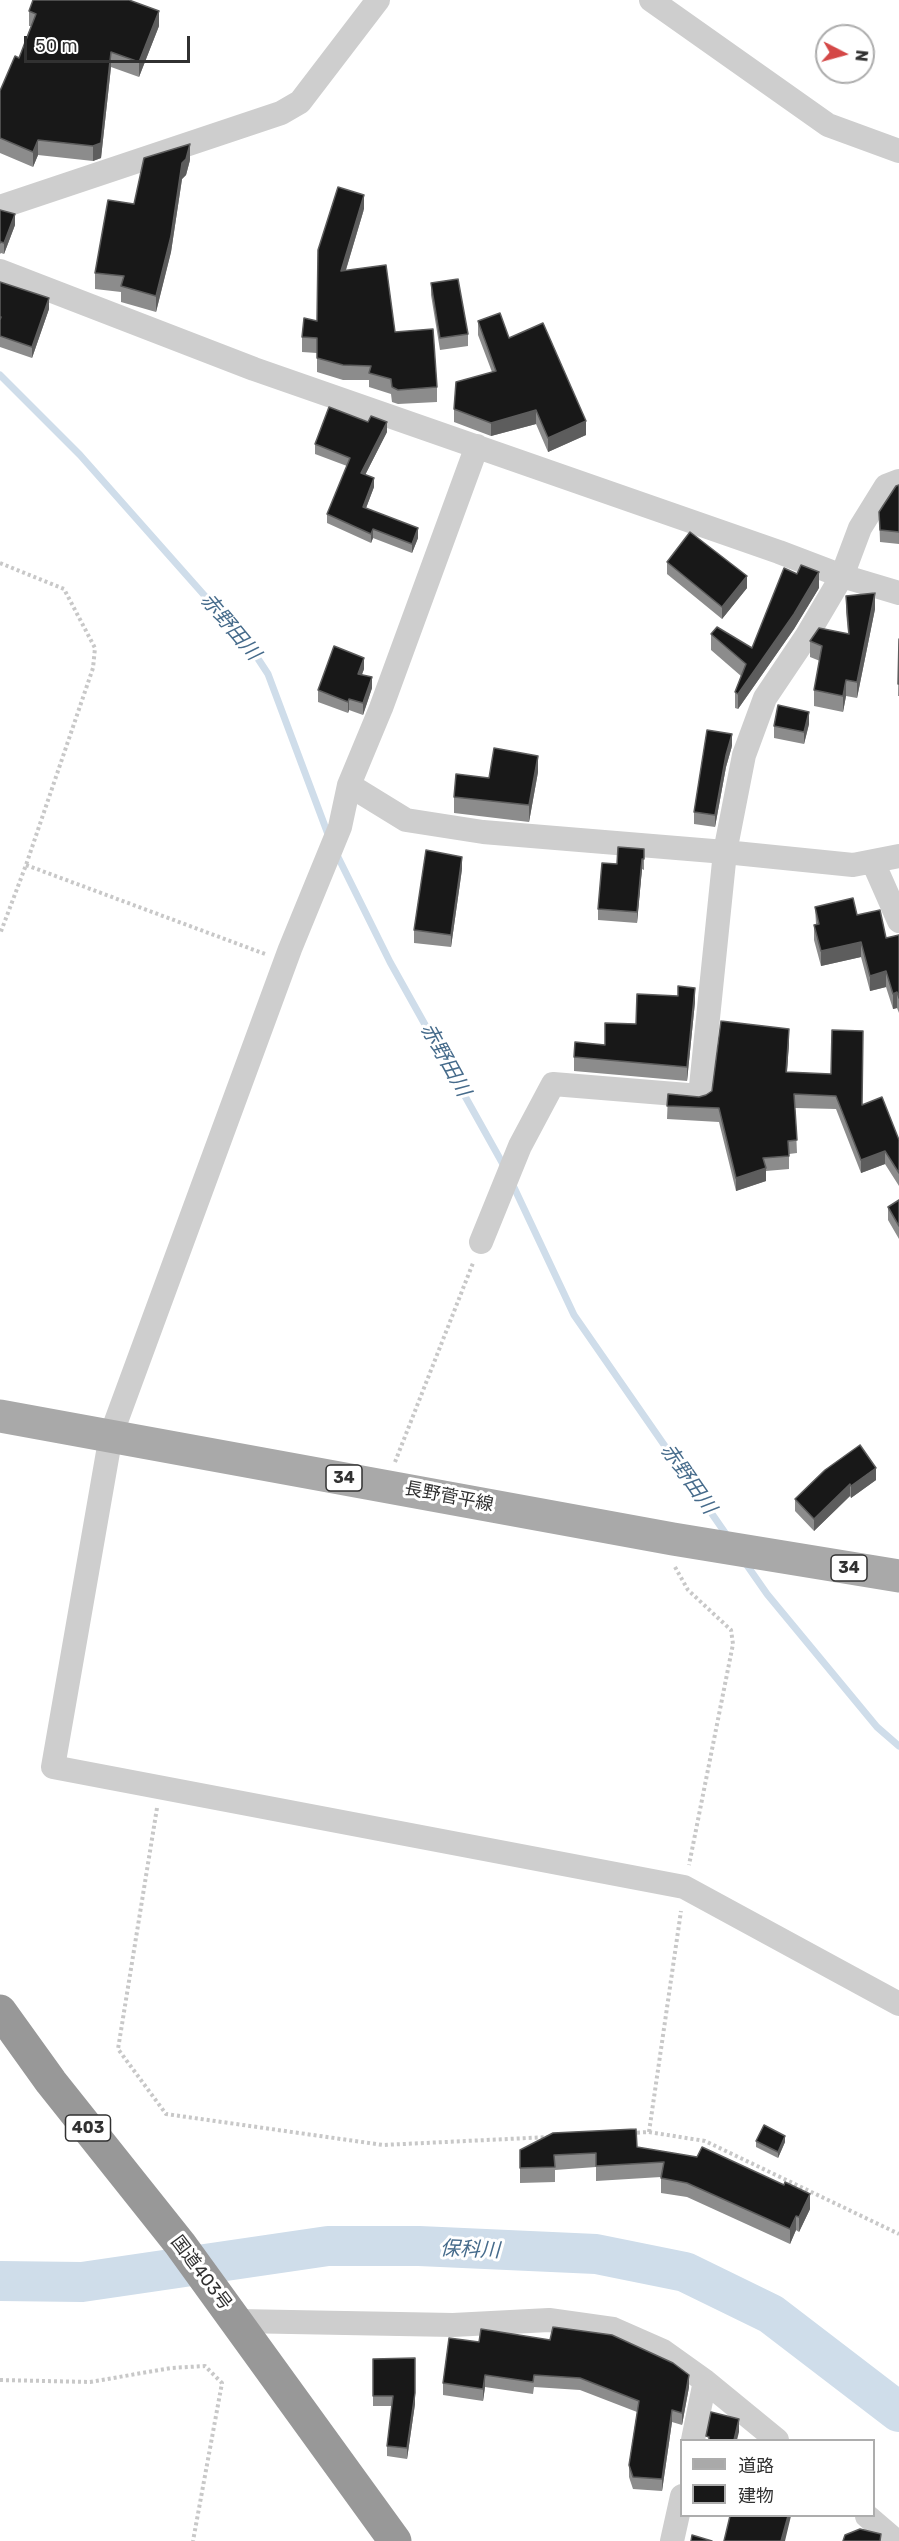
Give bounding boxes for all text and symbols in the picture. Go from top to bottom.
scale bar [27,24,194,62]
north arrow [815,24,875,84]
text: 50 m [35,35,78,57]
text: N [851,49,871,62]
water label: 赤野田川 [195,589,265,665]
water label: 赤野田川 [415,1019,475,1101]
water label: 赤野田川 [655,1439,721,1519]
road number: 34 [326,1465,362,1491]
street label: 長野菅平線 [403,1478,495,1516]
road number: 34 [831,1555,867,1581]
road number: 403 [66,2115,110,2141]
street label: 国道403号 [166,2232,236,2314]
water label: 保科川 [440,2237,500,2263]
legend [680,2439,875,2517]
text: 道路 [738,2455,774,2477]
text: 建物 [738,2485,774,2507]

